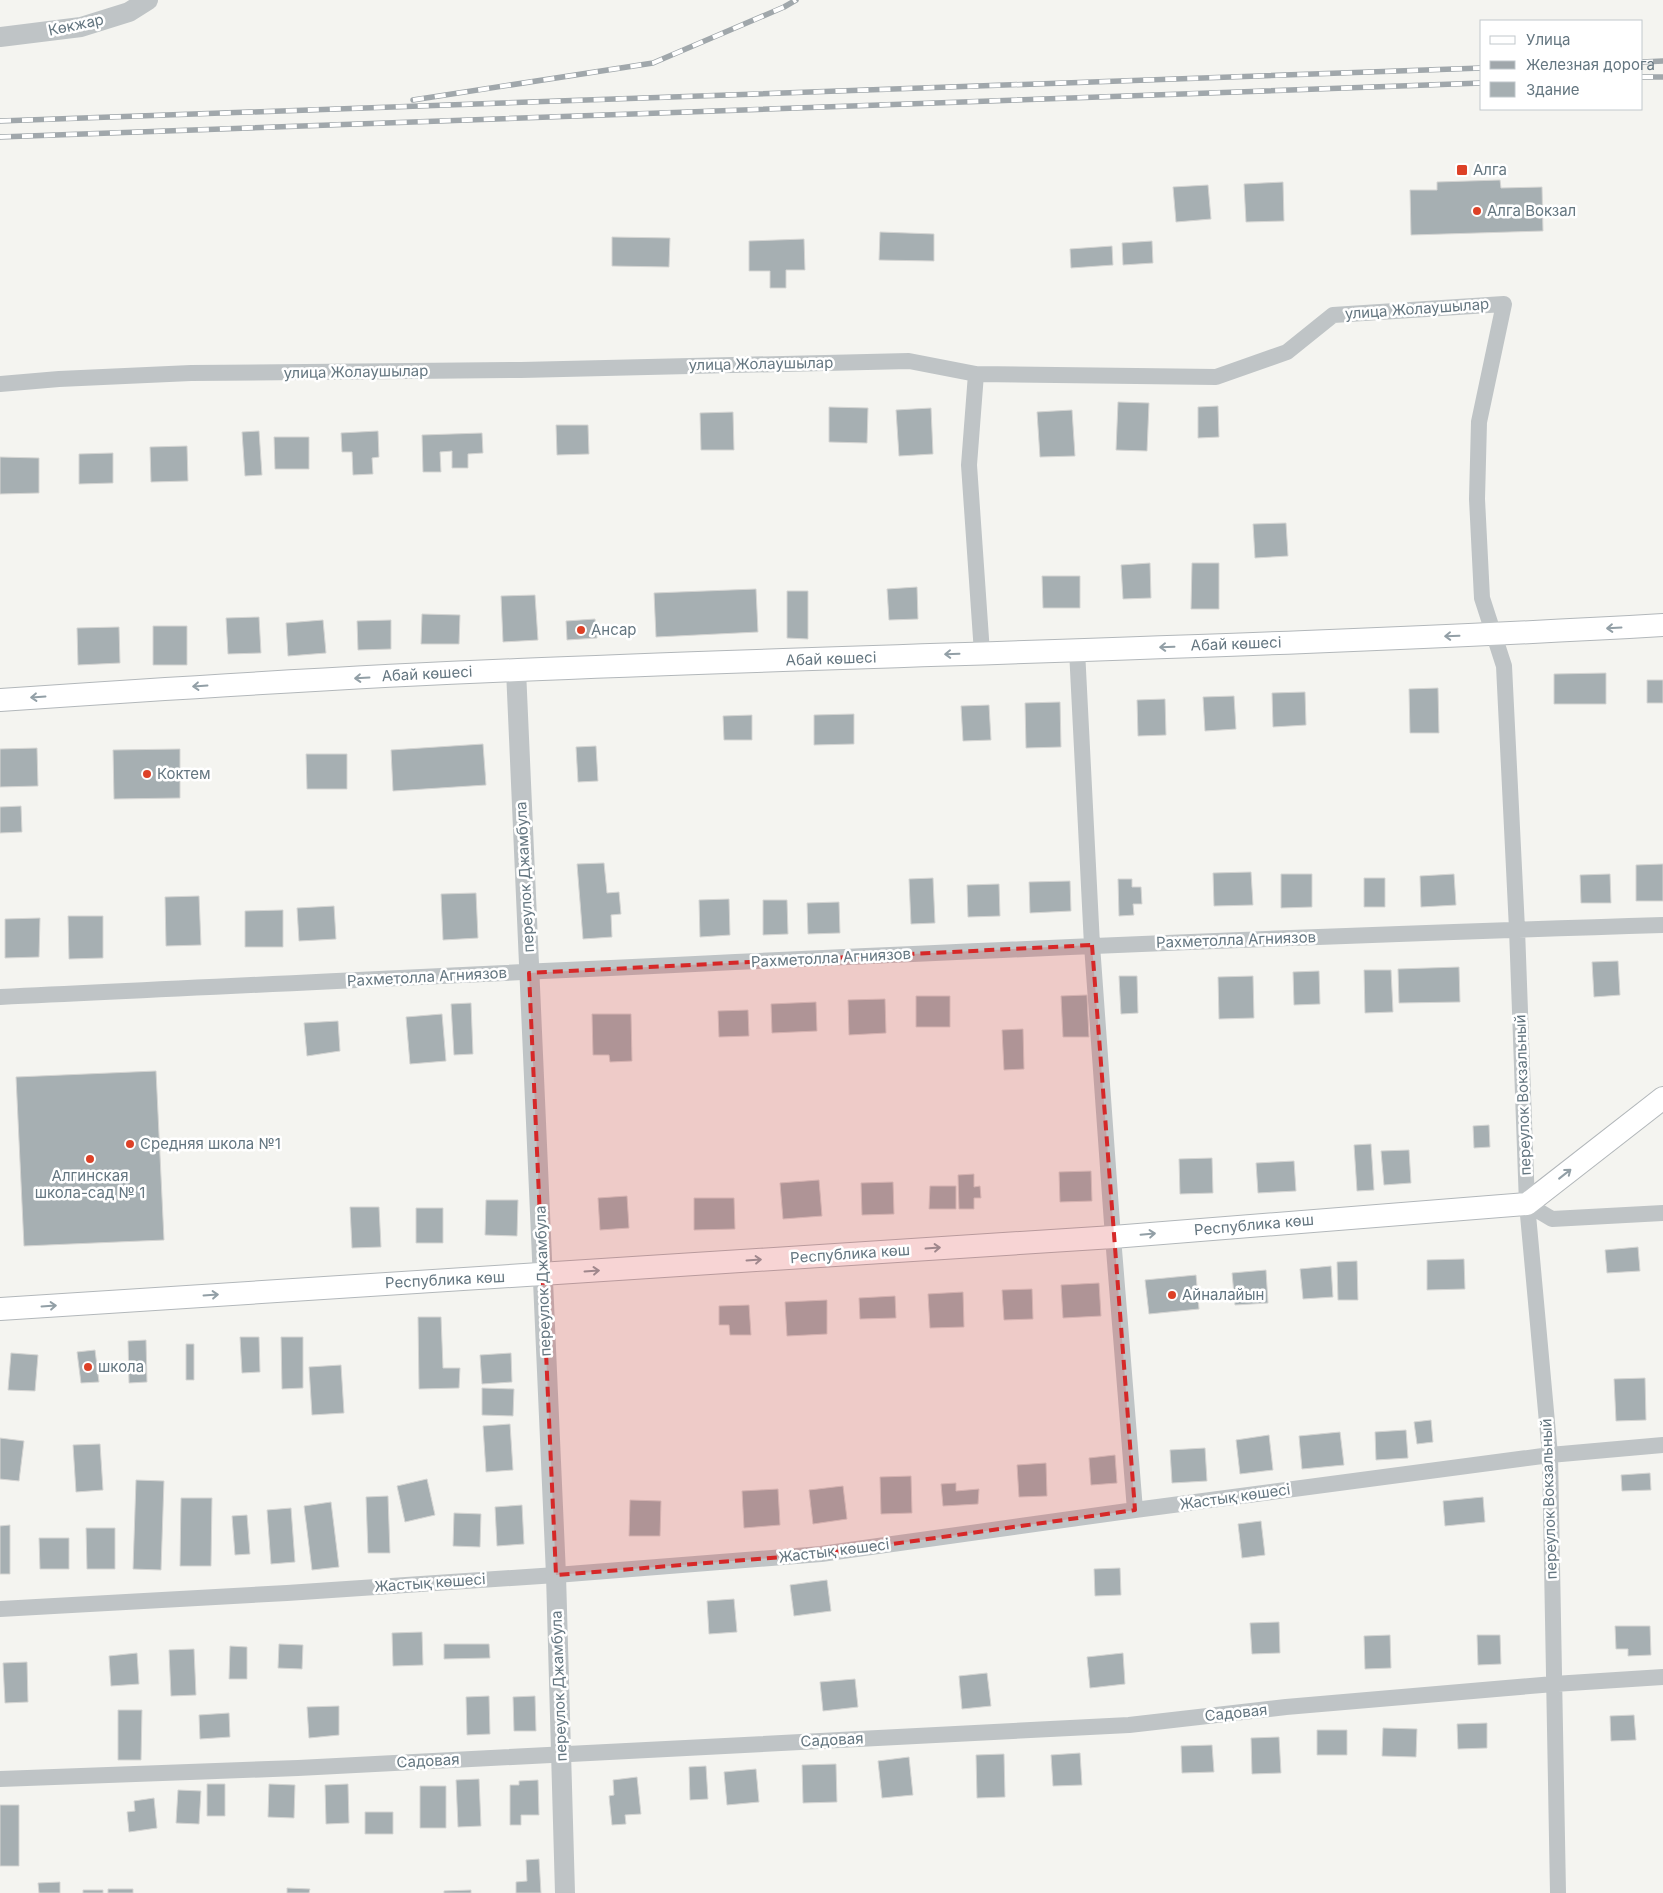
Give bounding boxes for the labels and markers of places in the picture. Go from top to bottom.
place label: Алга [1473,160,1507,179]
marker: Алга [1455,163,1469,177]
place label: Алга Вокзал [1487,201,1576,220]
marker: Алга Вокзал [1471,205,1483,217]
place label: Ансар [591,620,637,639]
marker: Ансар [575,624,587,636]
place label: Коктем [157,764,211,783]
marker: Коктем [141,768,153,780]
place label: Средняя школа №1 [140,1134,281,1153]
marker: Средняя школа №1 [124,1138,136,1150]
marker: Алгинская школа-сад № 1 [84,1153,96,1165]
place label: Алгинская школа-сад № 1 [35,1166,145,1202]
place label: Айналайын [1182,1285,1264,1304]
marker: Айналайын [1166,1289,1178,1301]
place label: школа [98,1357,144,1376]
marker: школа [82,1361,94,1373]

